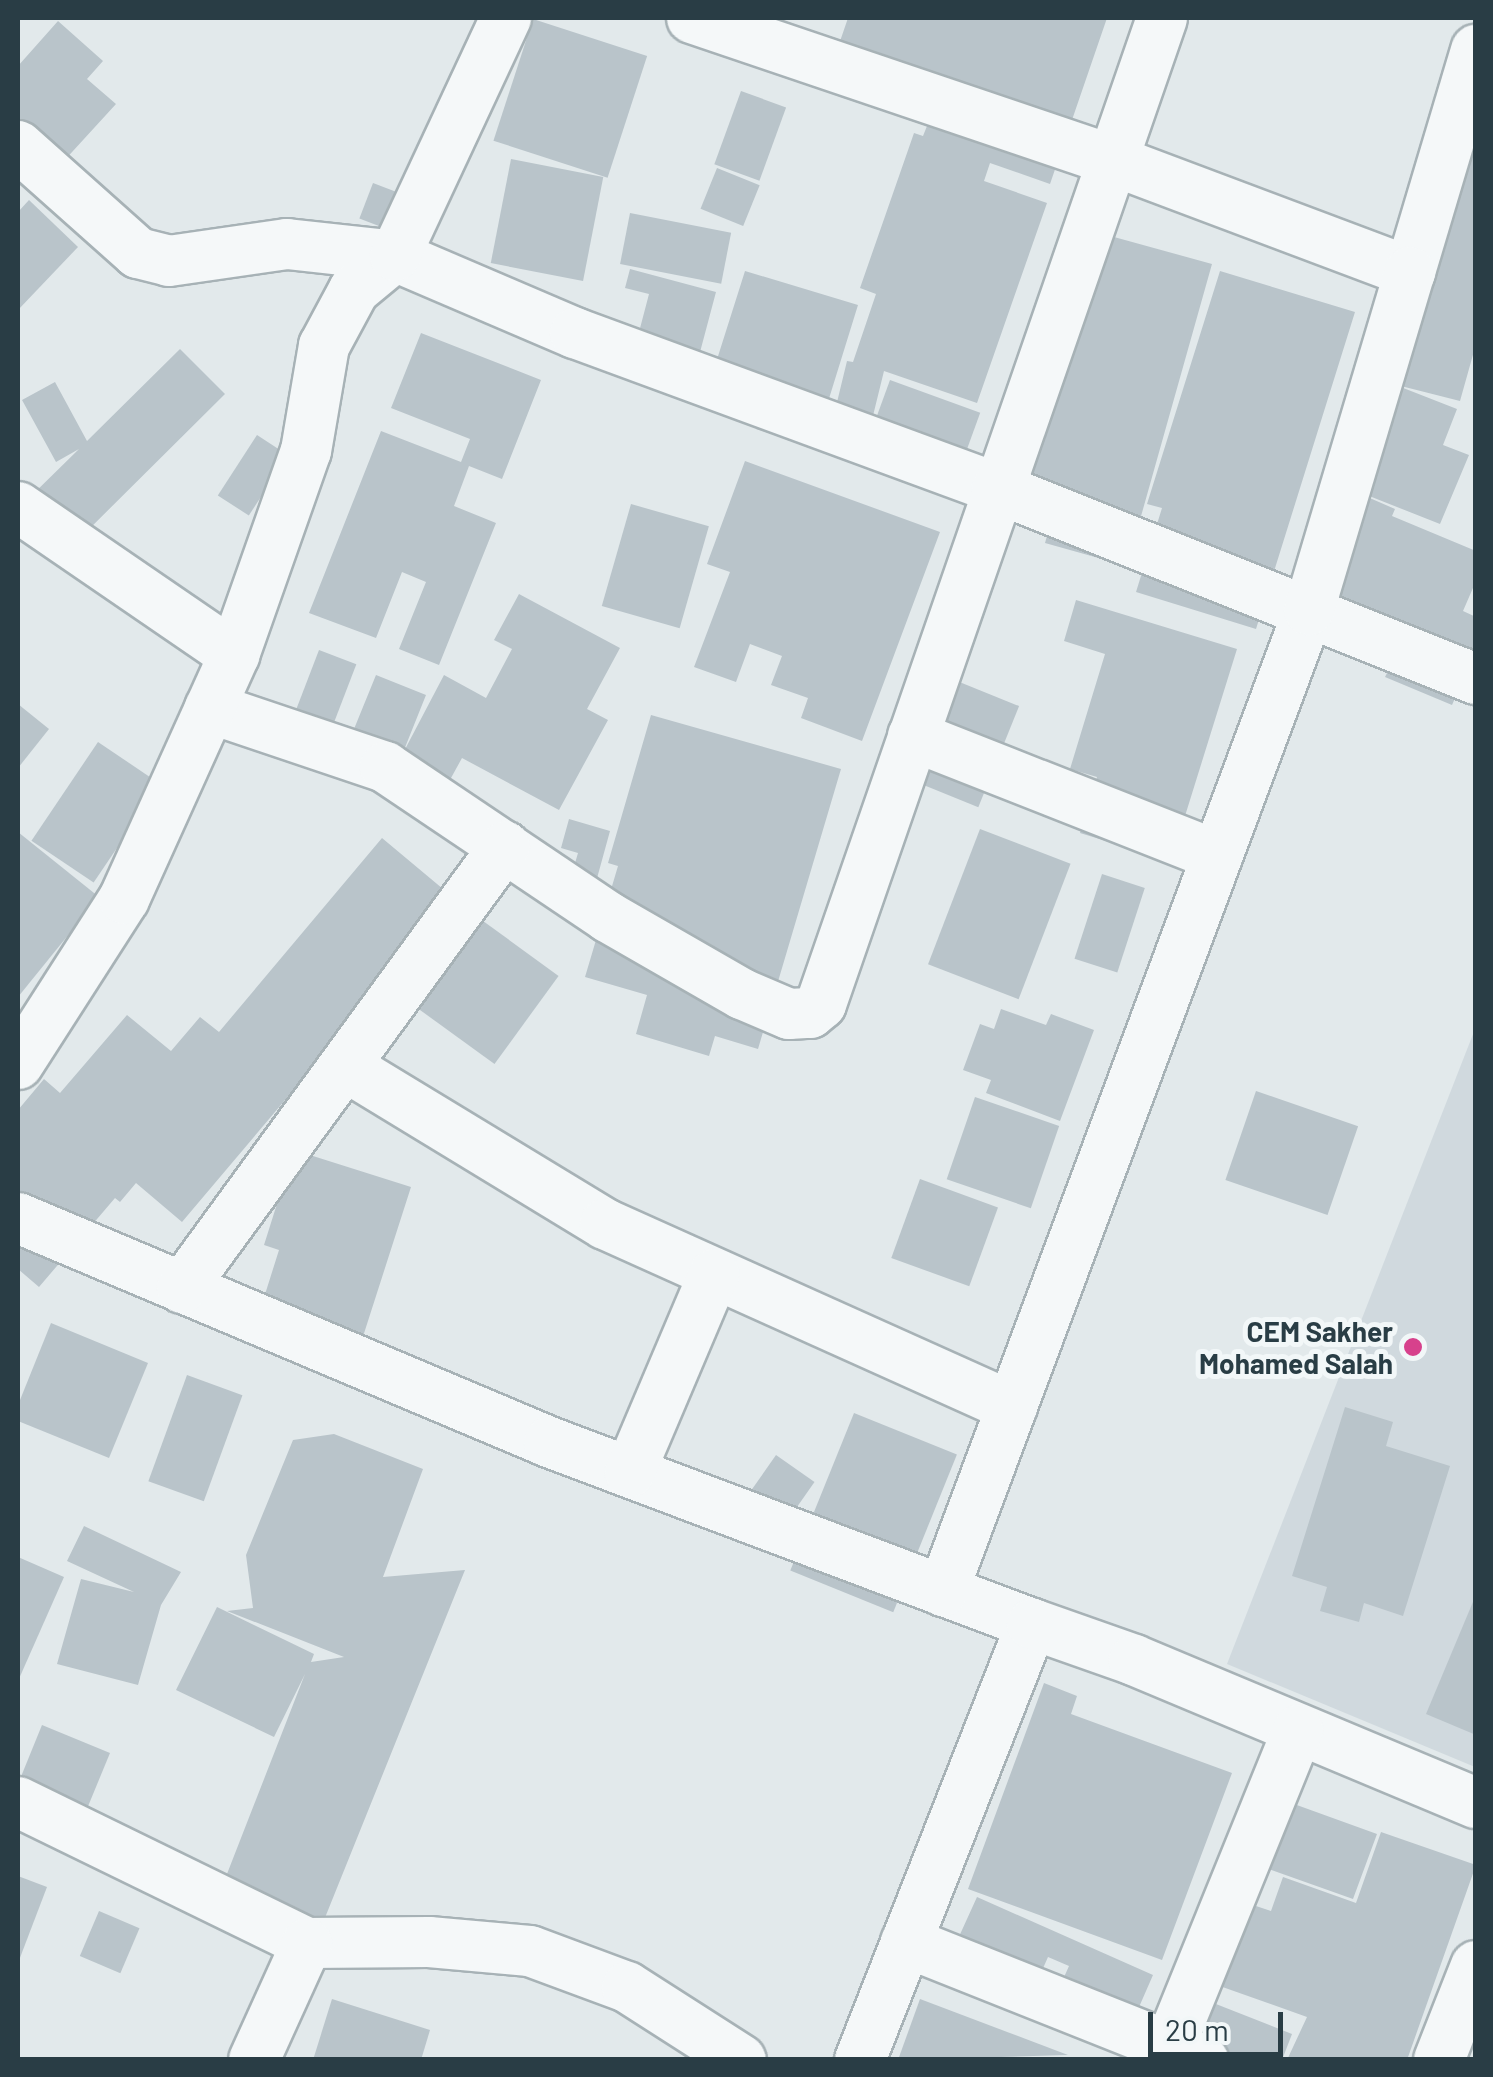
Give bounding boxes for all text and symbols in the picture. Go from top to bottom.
place label: CEM Sakher Mohamed Salah [1199,1314,1393,1380]
marker: CEM Sakher Mohamed Salah [1402,1336,1424,1358]
scale bar [1153,1992,1288,2054]
text: 20 m [1165,2011,1229,2047]

